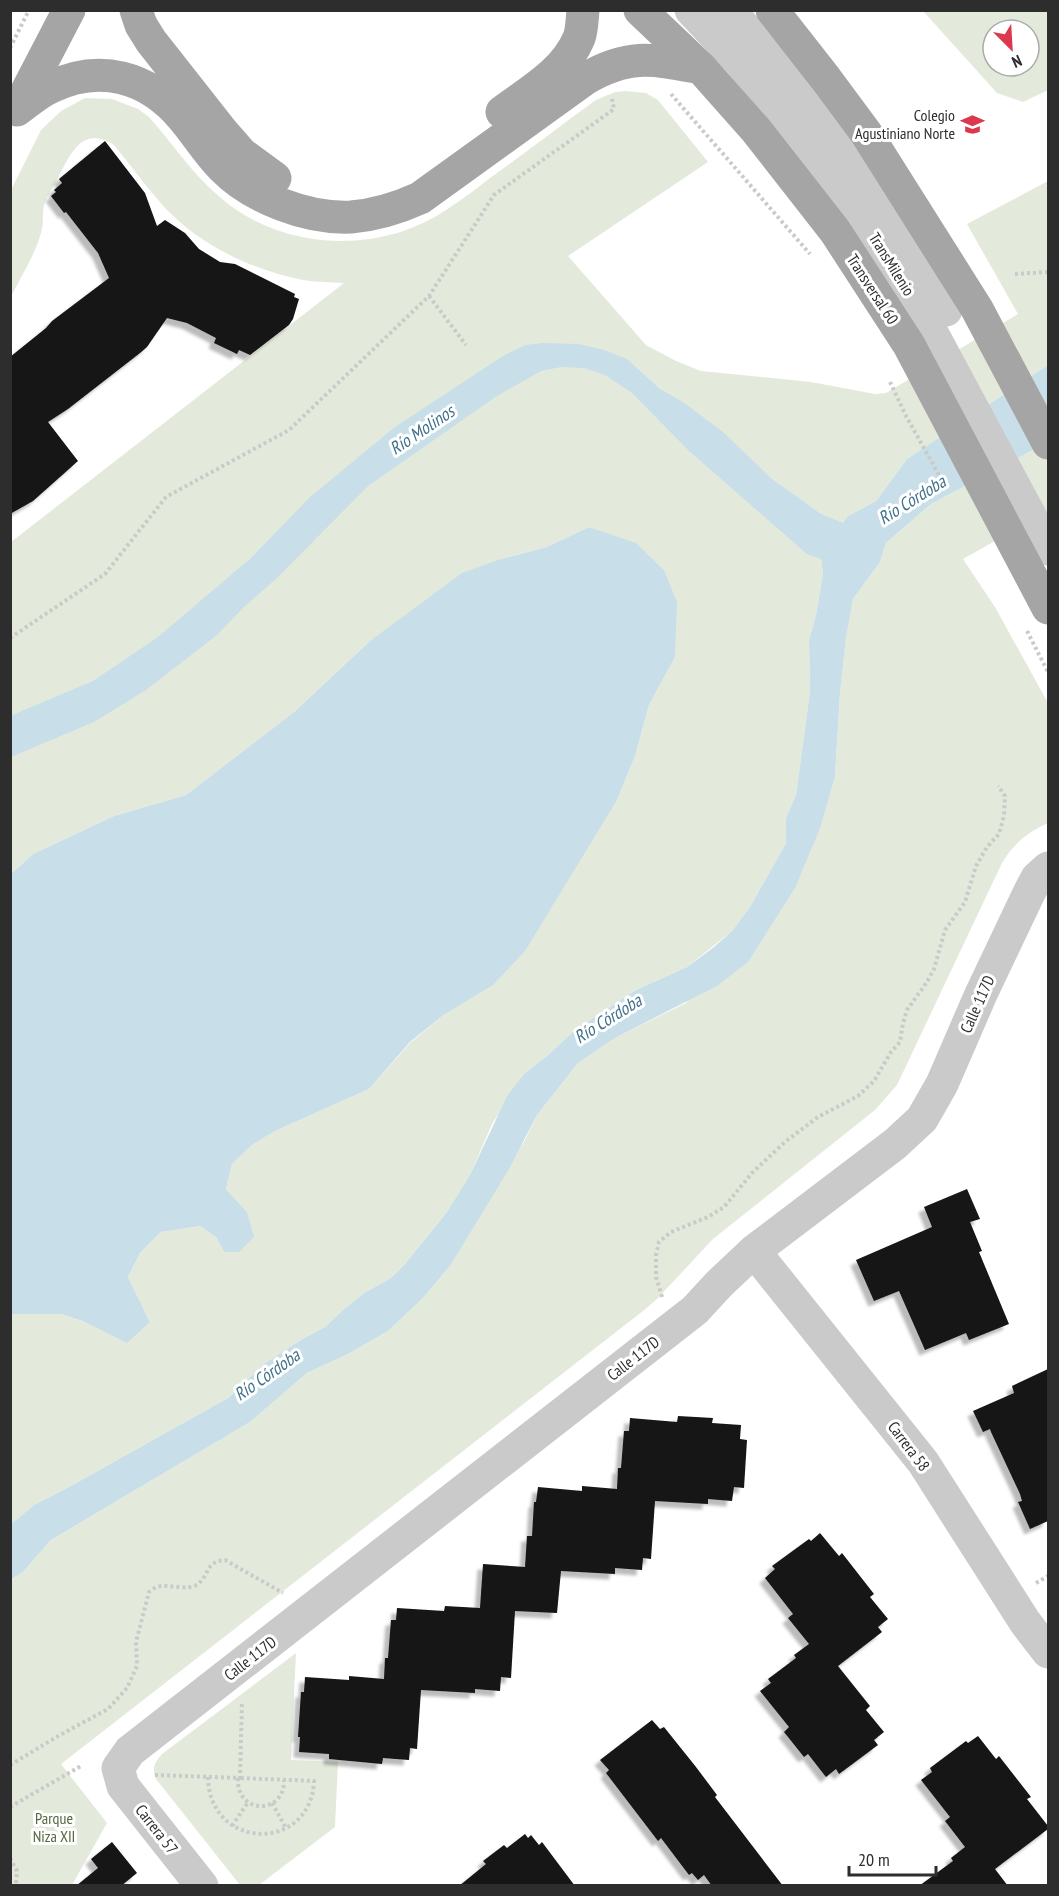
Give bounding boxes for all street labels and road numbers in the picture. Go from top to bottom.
street label: TransMilenio [865,229,919,299]
street label: Transversal 60 [843,250,903,328]
street label: Calle 117D [955,972,999,1036]
street label: Calle 117D [603,1331,663,1385]
street label: Carrera 58 [884,1417,934,1475]
street label: Calle 117D [220,1631,280,1685]
street label: Carrera 57 [131,1800,183,1858]

